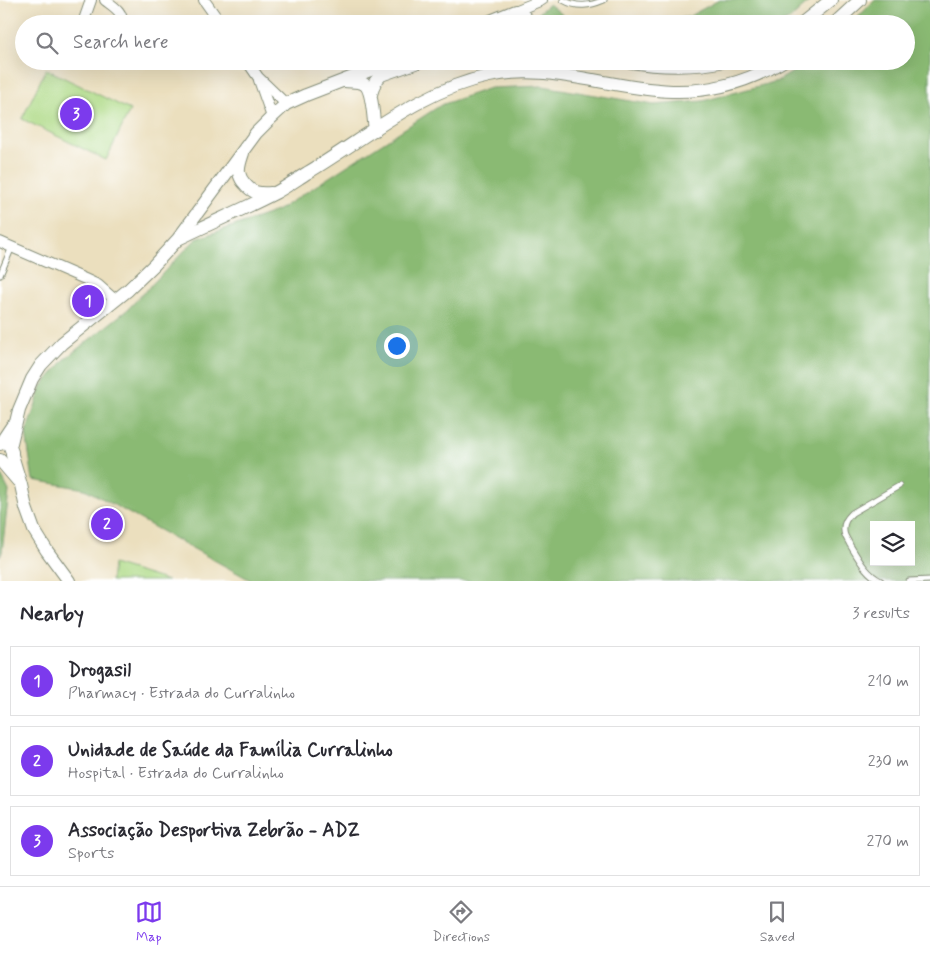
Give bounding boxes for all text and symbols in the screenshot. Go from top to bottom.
search box [15,15,915,70]
icon: search [33,29,61,57]
text: Search here [73,30,169,55]
pin: 3 [60,95,92,133]
pin: 1 [72,282,104,320]
your location [384,333,410,359]
pin: 2 [91,505,123,543]
map controls [870,521,915,566]
button: layers [870,521,915,566]
text: Nearby [20,600,84,628]
text: 3 results [852,603,910,624]
text: Drogasil [68,658,131,683]
text: 1 [33,671,41,692]
text: 210 m [868,671,909,692]
text: Pharmacy · Estrada do Curralinho [68,683,295,704]
text: Unidade de Saúde da Família Curralinho [68,738,393,763]
text: 2 [33,751,41,772]
text: 230 m [868,751,909,772]
text: Hospital · Estrada do Curralinho [68,763,284,784]
text: Associação Desportiva Zebrão - ADZ [68,818,359,843]
text: 3 [33,831,41,852]
text: 270 m [866,831,909,852]
text: Sports [68,843,114,864]
tab: Map [135,898,163,946]
tab: Directions [433,898,490,946]
tab: Saved [760,898,795,946]

